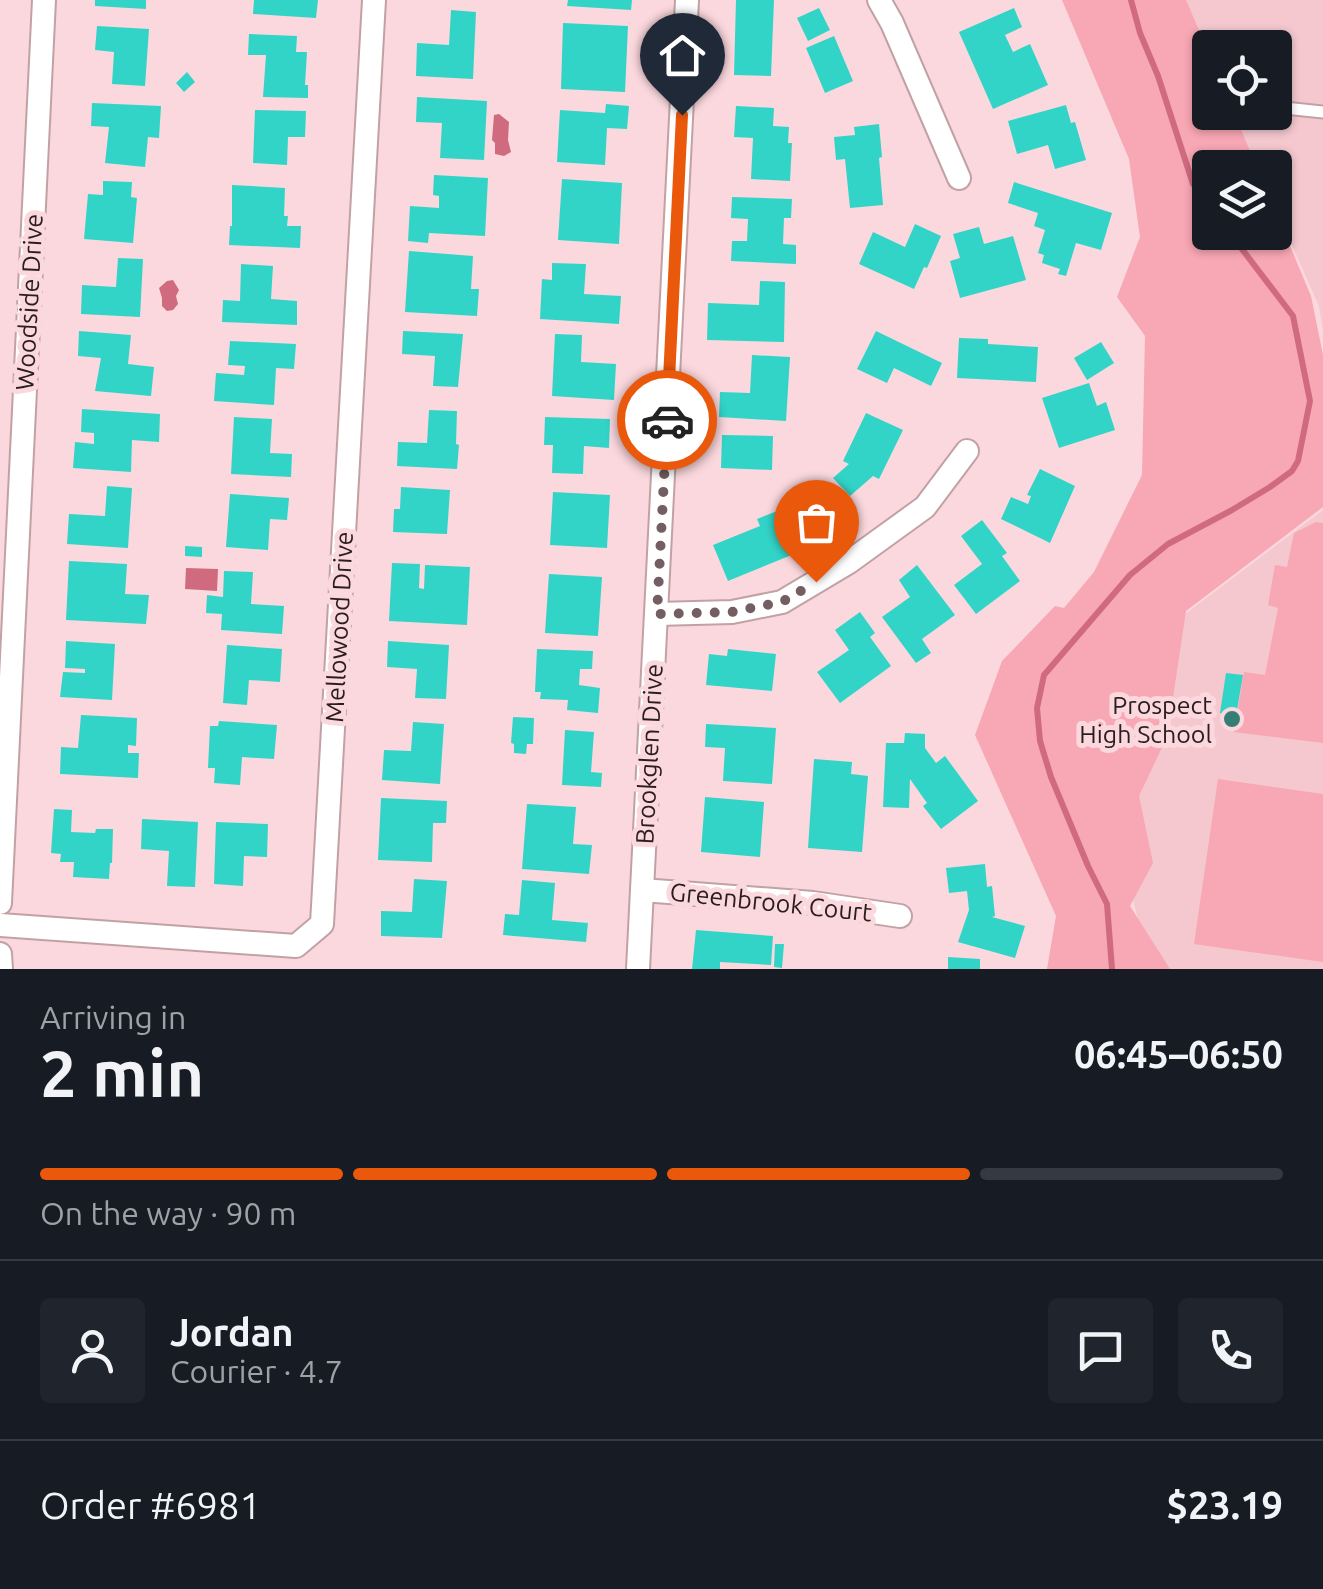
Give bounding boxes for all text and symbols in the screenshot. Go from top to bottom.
pin [640,13,725,116]
icon: home [655,28,710,83]
map controls [1192,30,1292,250]
button: locate [1192,30,1292,130]
button: layers [1192,150,1292,250]
street label: Woodside Drive [10,213,48,391]
courier [617,370,717,470]
icon: car [640,393,695,448]
pin [774,480,859,583]
icon: bag [789,495,844,550]
street label: Mellowood Drive [320,531,358,723]
street label: Brookglen Drive [630,663,668,845]
place label: Prospect High School [1079,691,1212,748]
marker: Prospect High School [1221,708,1243,730]
street label: Greenbrook Court [669,877,874,927]
text: Arriving in [40,999,186,1035]
text: 06:45–06:50 [1074,1033,1283,1075]
text: 2 min [40,1036,204,1109]
text: On the way · 90 m [40,1195,296,1231]
button: person [40,1298,145,1403]
button: chat [1048,1298,1153,1403]
button: phone [1178,1298,1283,1403]
text: Jordan [170,1311,294,1353]
text: Courier · 4.7 [170,1353,343,1389]
text: Order #6981 [40,1484,261,1526]
text: $23.19 [1166,1484,1283,1526]

